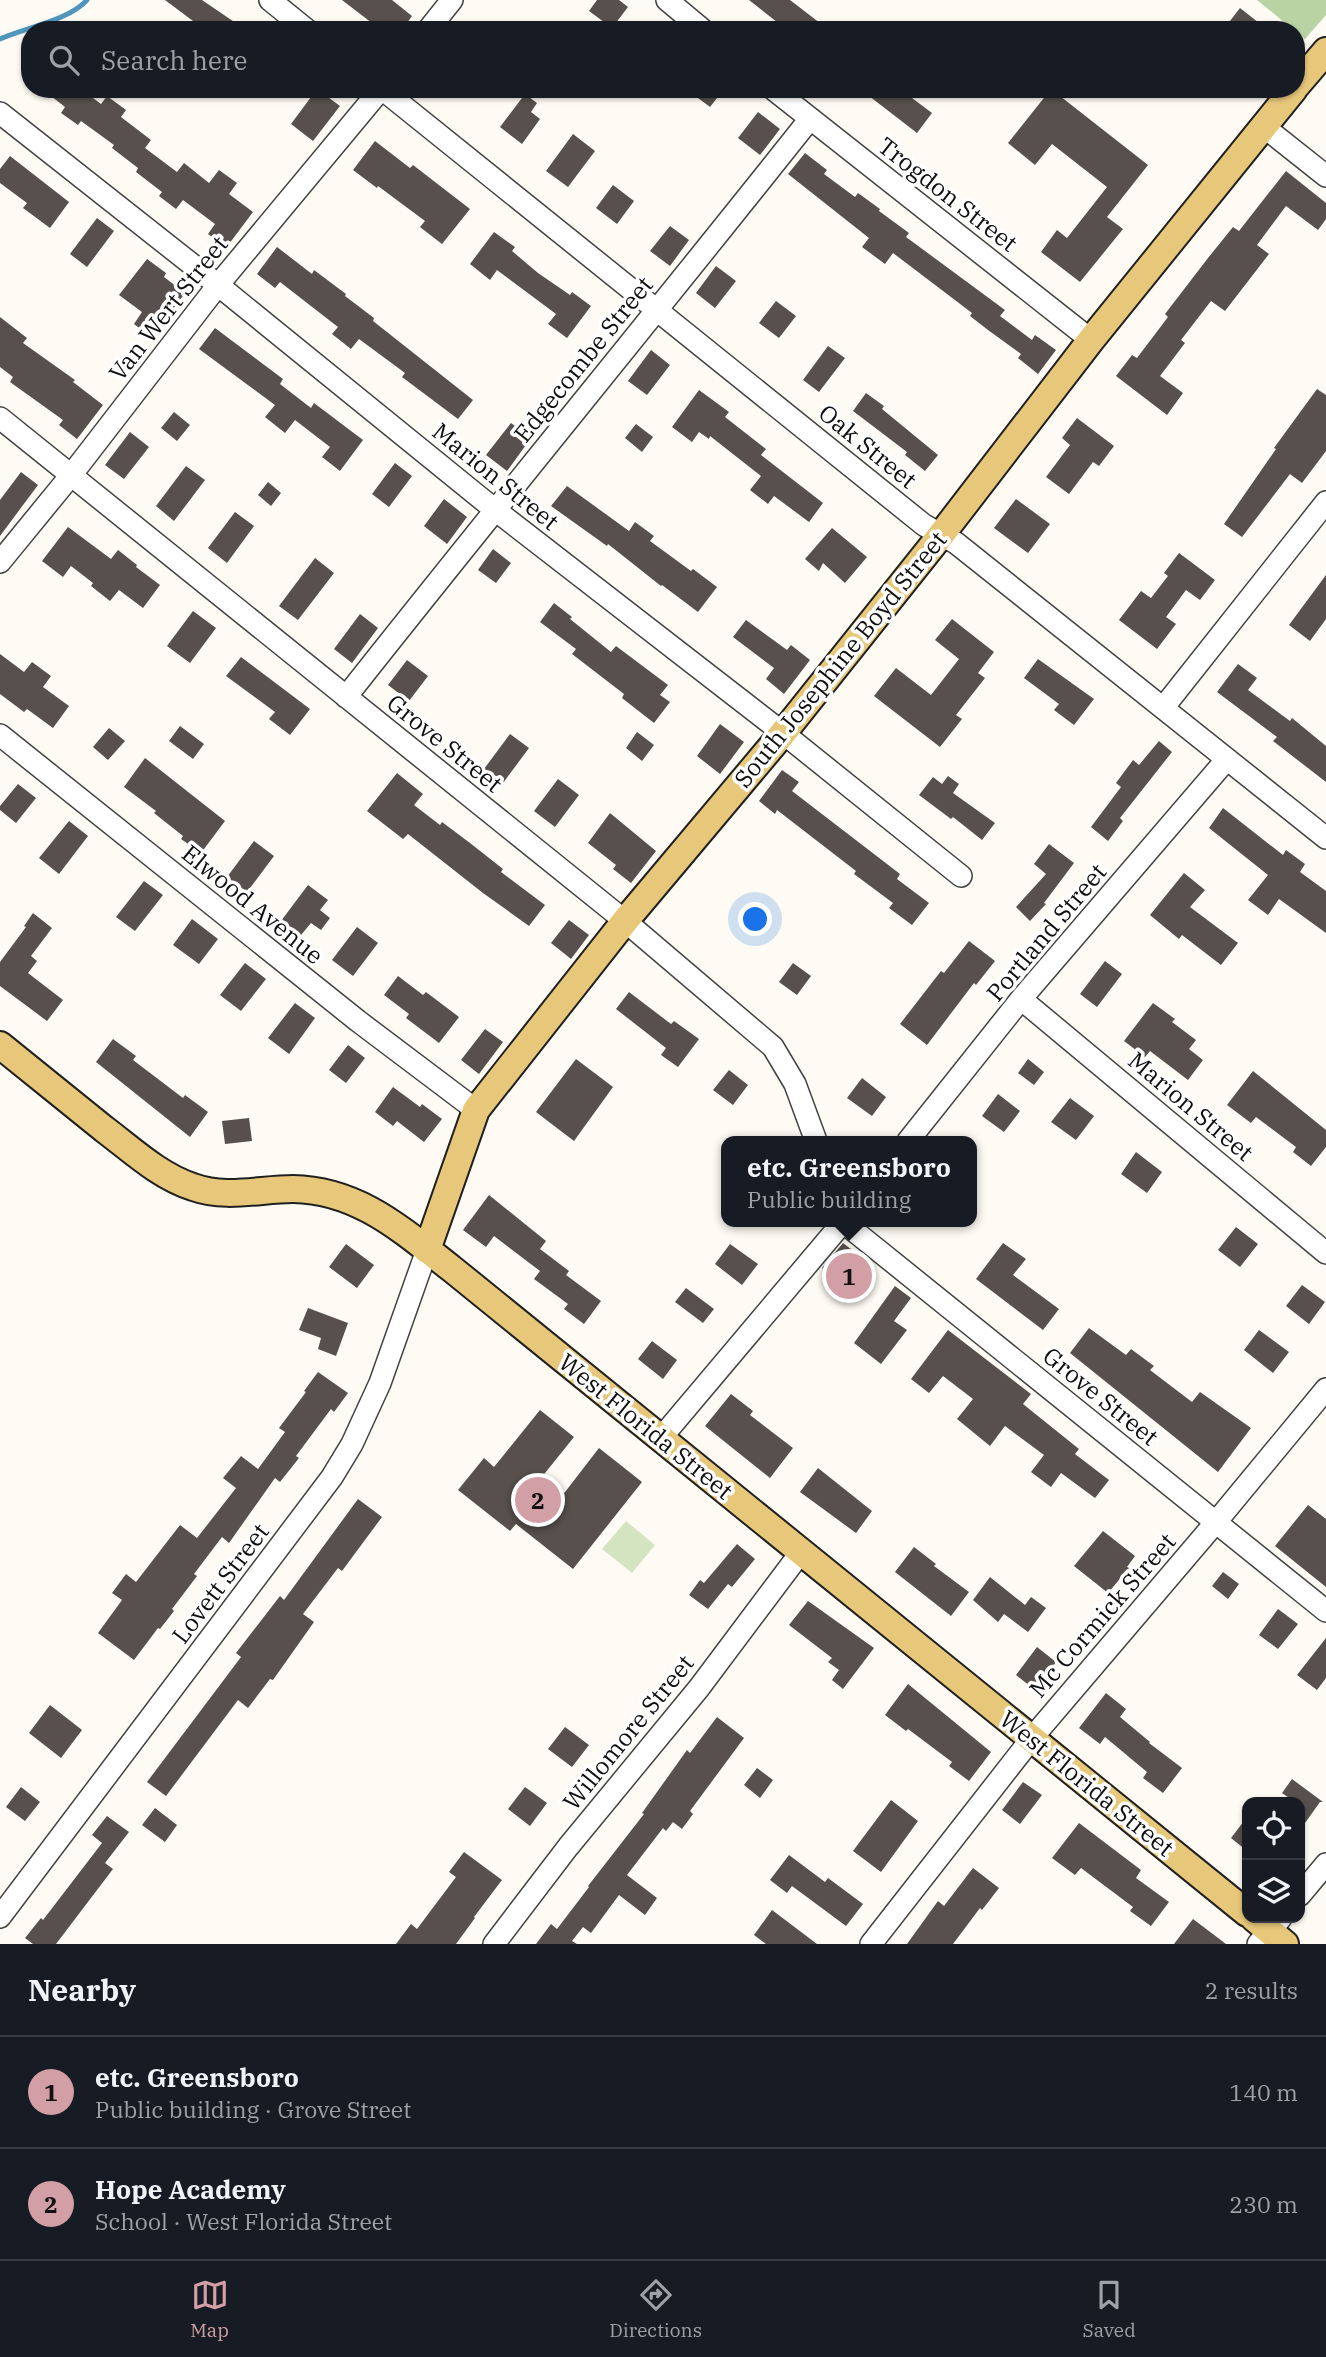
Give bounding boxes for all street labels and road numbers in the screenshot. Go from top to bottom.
street label: Trogdon Street [872,129,1024,259]
street label: Van Wert Street [101,229,235,387]
street label: Edgecombe Street [506,269,660,449]
street label: Oak Street [812,397,924,495]
street label: Marion Street [426,415,566,537]
street label: South Josephine Boyd Street [727,524,953,794]
street label: Grove Street [381,687,509,799]
street label: Elwood Avenue [176,837,330,971]
street label: Portland Street [979,856,1113,1008]
street label: Marion Street [1122,1044,1260,1168]
street label: Grove Street [1037,1340,1165,1452]
street label: West Florida Street [552,1346,740,1506]
street label: Lovett Street [164,1516,276,1650]
street label: Mc Cormick Street [1022,1526,1182,1704]
street label: Willomore Street [555,1648,701,1816]
street label: West Florida Street [993,1703,1181,1863]

